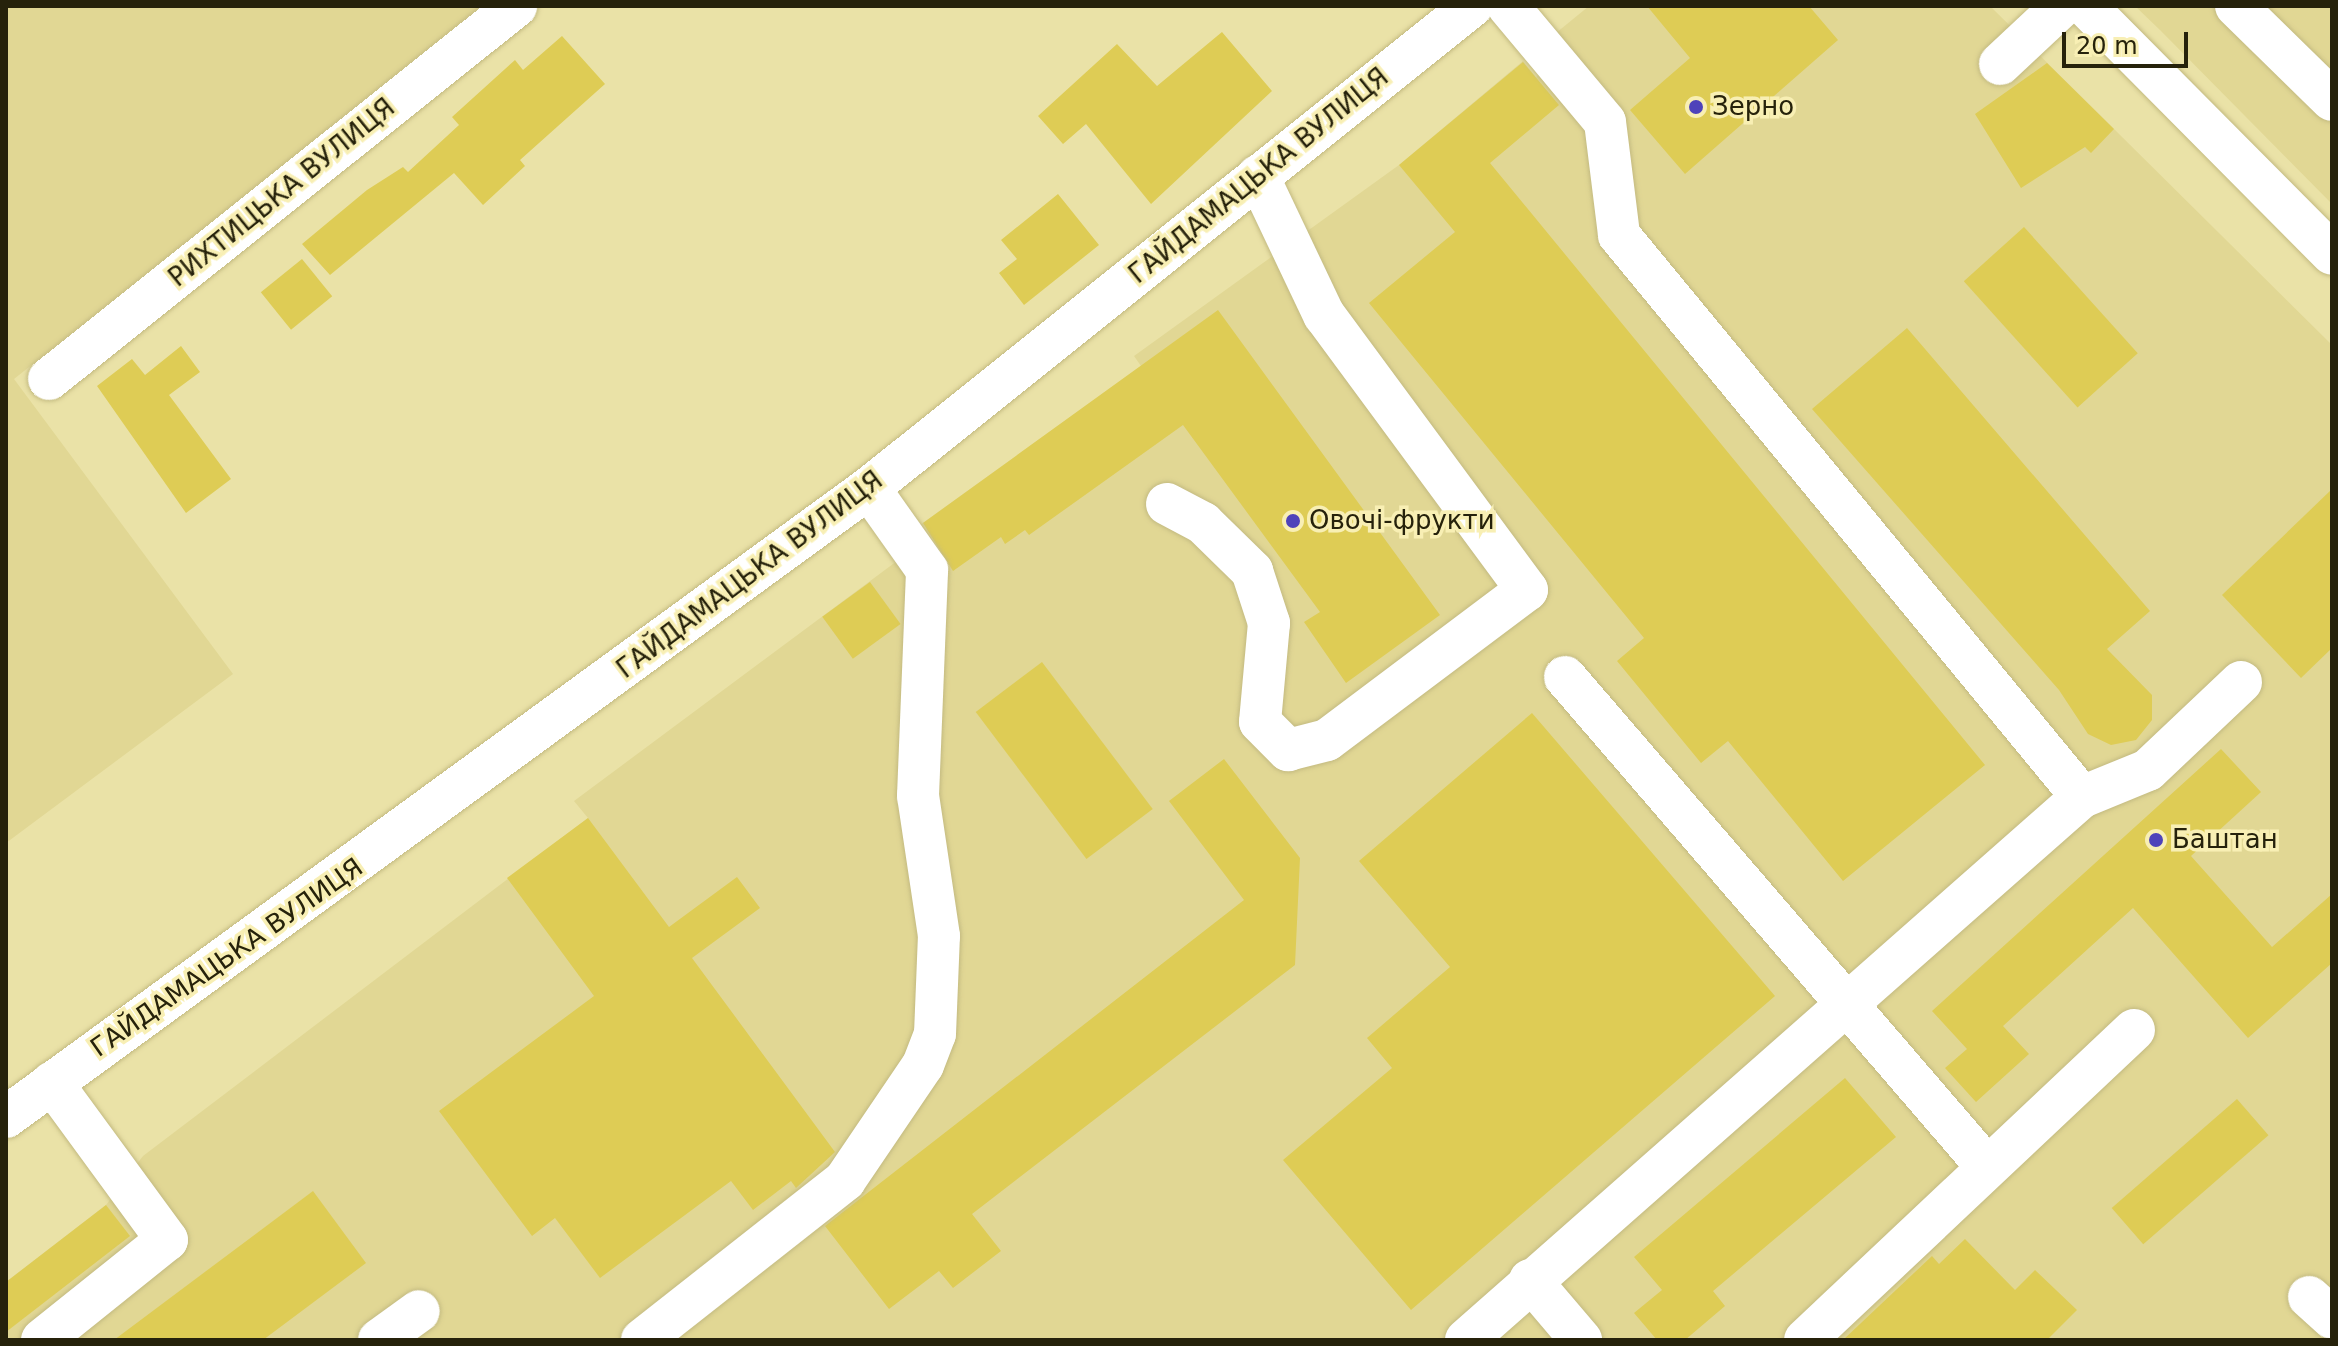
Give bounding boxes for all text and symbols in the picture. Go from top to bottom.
scale bar [2066,16,2192,66]
text: 20 m [2076,32,2138,60]
street label: ГАЙДАМАЦЬКА ВУЛИЦЯ [1123,62,1395,290]
place label: Зерно [1712,91,1794,123]
street label: РИХТИЦЬКА ВУЛИЦЯ [163,92,401,294]
marker: Зерно [1687,98,1705,116]
street label: ГАЙДАМАЦЬКА ВУЛИЦЯ [611,465,889,685]
place label: Овочі-фрукти [1309,505,1495,537]
marker: Овочі-фрукти [1284,512,1302,530]
place label: Баштан [2172,824,2278,856]
marker: Баштан [2147,831,2165,849]
street label: ГАЙДАМАЦЬКА ВУЛИЦЯ [85,852,369,1064]

